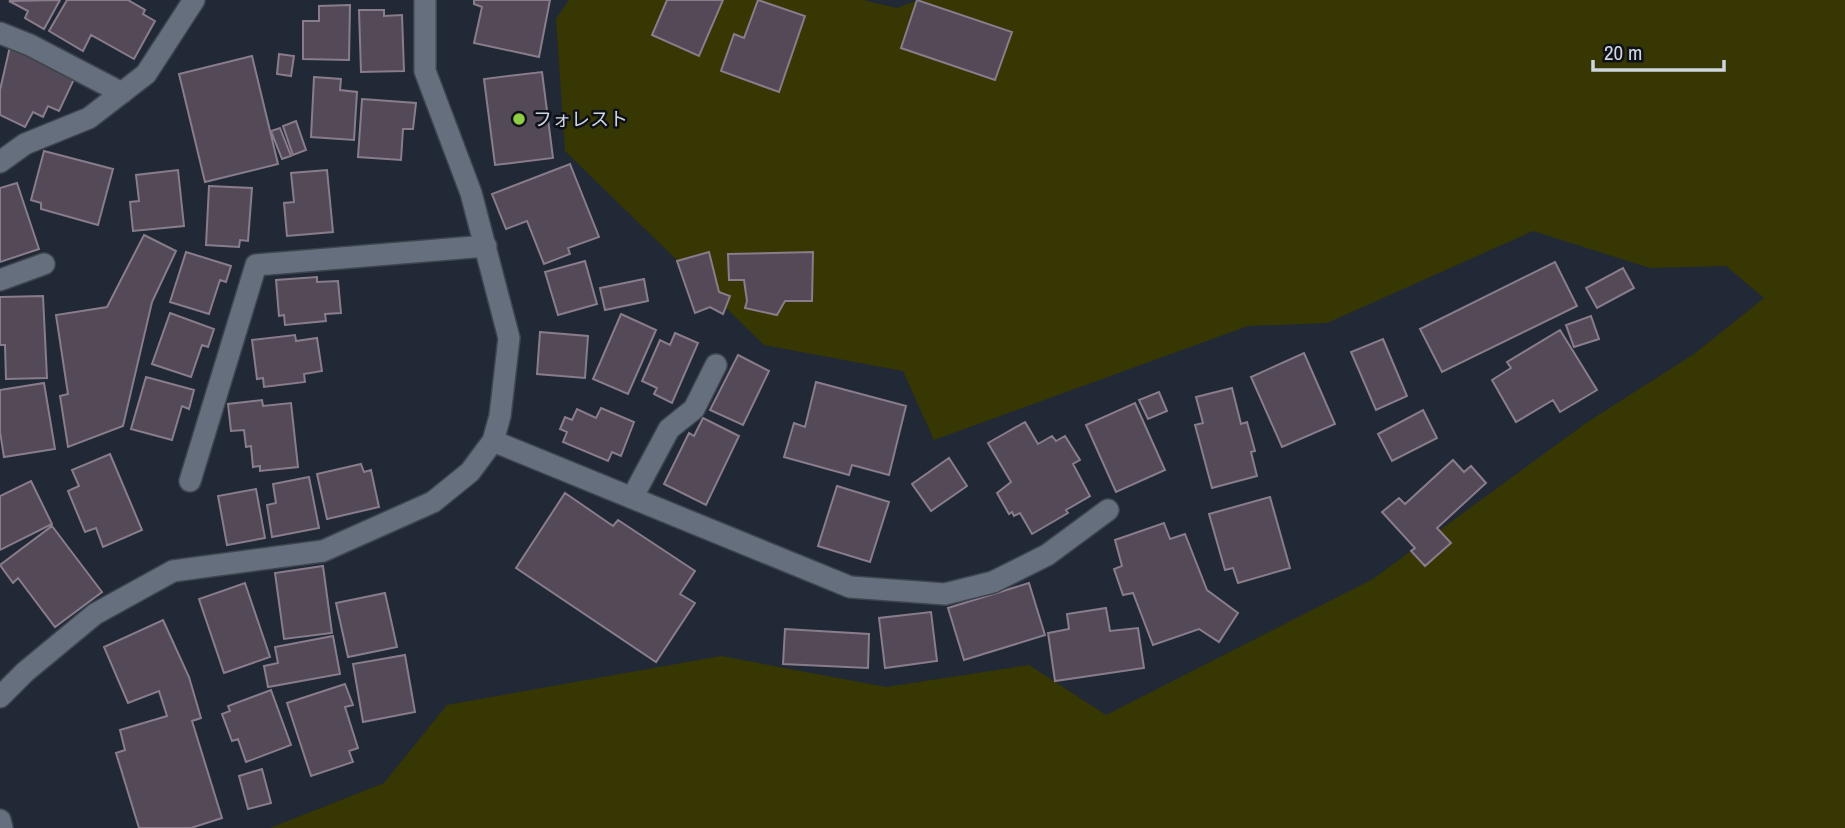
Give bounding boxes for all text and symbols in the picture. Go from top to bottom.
scale bar [1593,28,1724,72]
text: 20 m [1604,38,1642,67]
place label: フォレスト [533,106,628,132]
marker: フォレスト [511,111,527,127]

